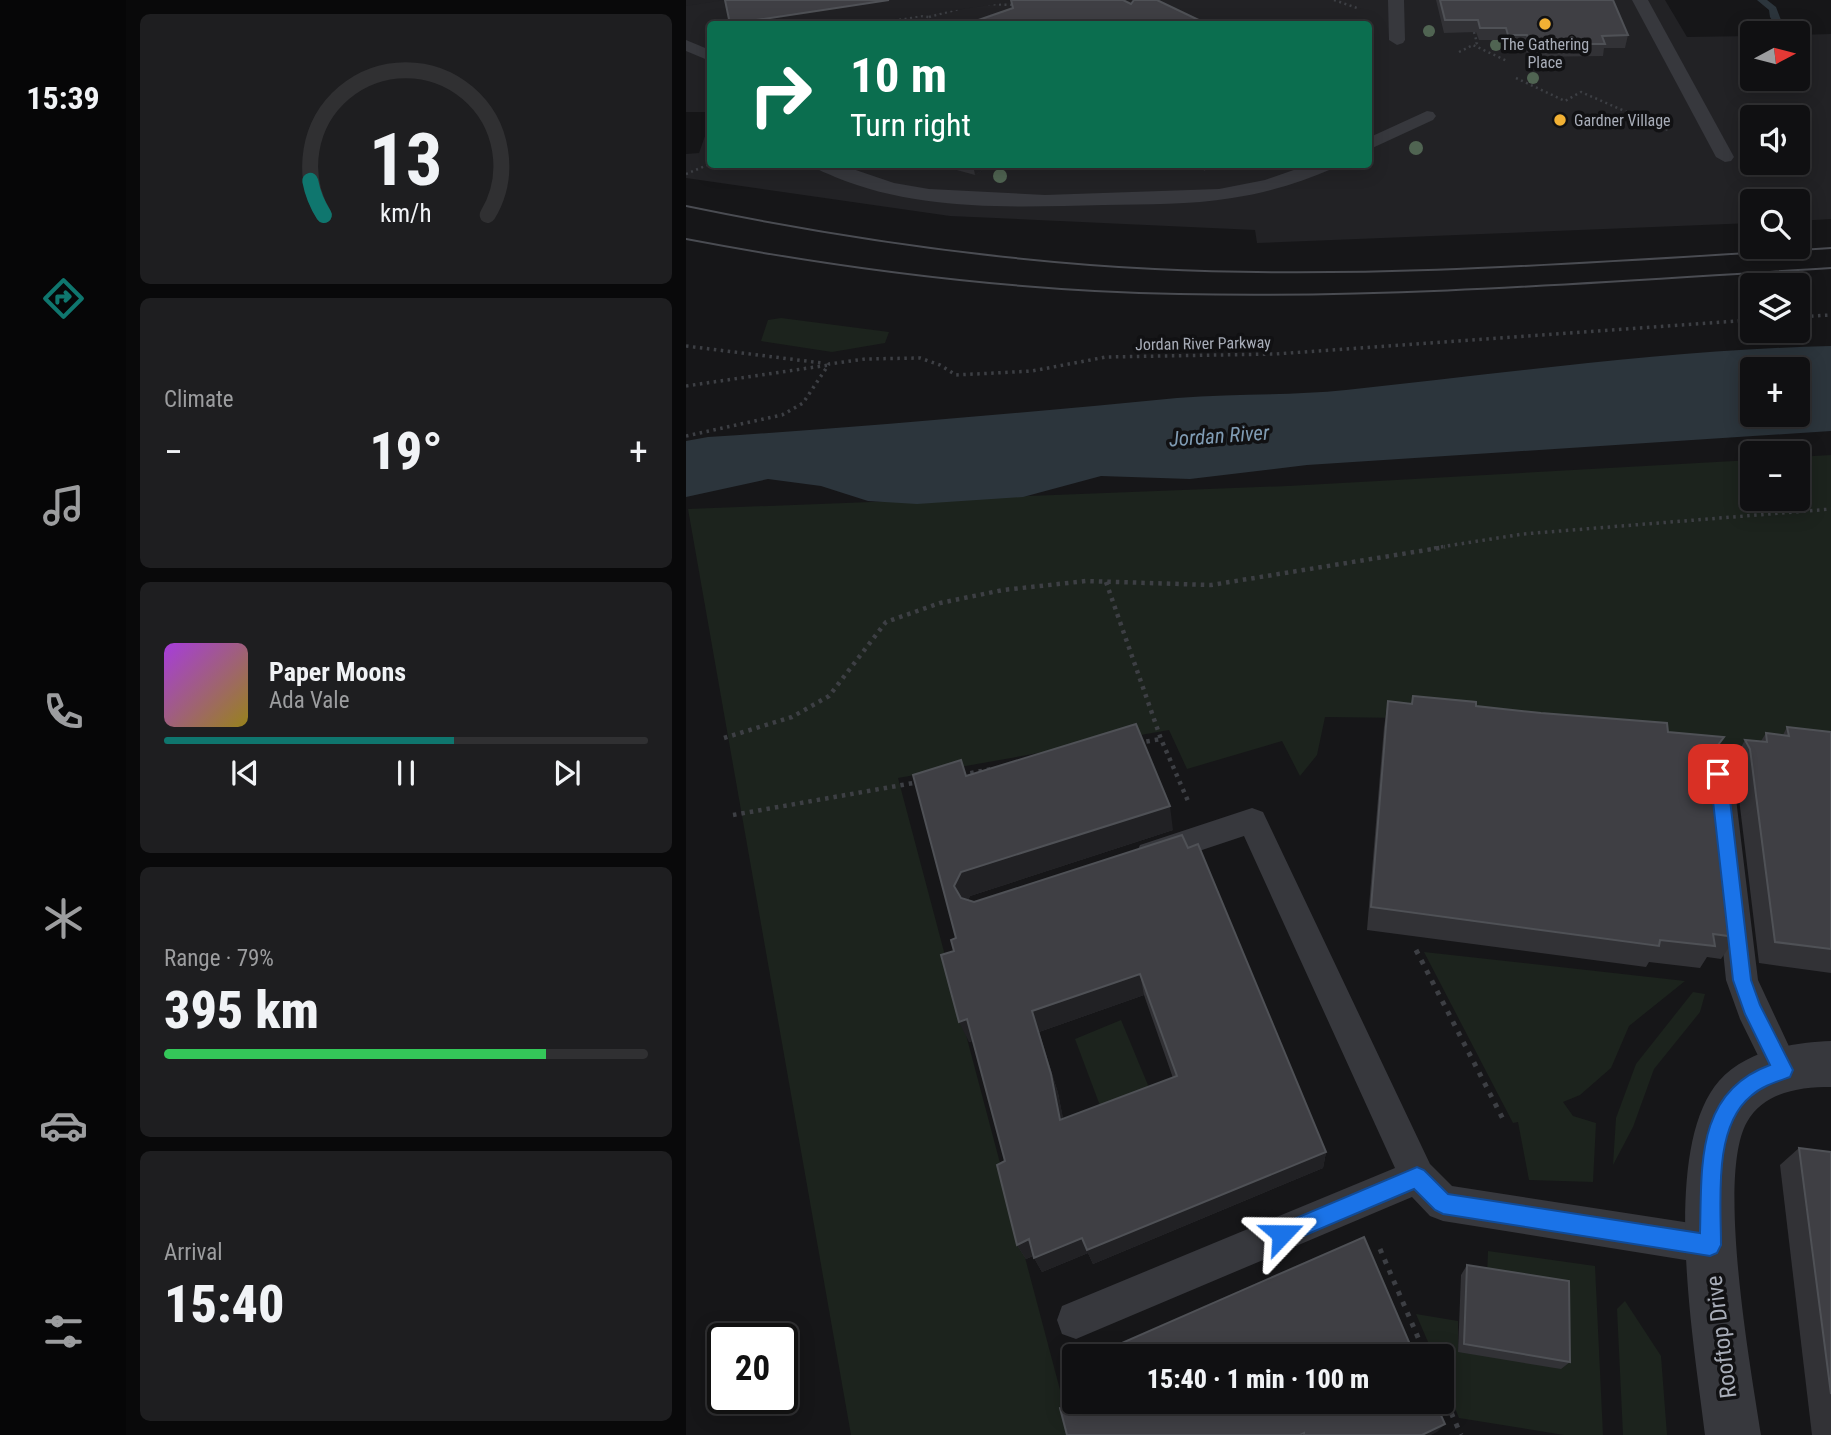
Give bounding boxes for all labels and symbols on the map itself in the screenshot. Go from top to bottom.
marker: The Gathering Place [1537,16,1553,32]
north arrow [1740,21,1810,91]
place label: The Gathering Place [1501,35,1589,72]
place label: Gardner Village [1574,111,1671,130]
marker: Gardner Village [1552,112,1568,128]
street label: Jordan River Parkway [1135,333,1271,354]
water label: Jordan River [1168,420,1271,451]
pin [1688,744,1748,804]
position arrow [1245,1197,1319,1271]
street label: Rooftop Drive [1701,1274,1742,1400]
speed limit sign: 20 [707,1323,798,1414]

